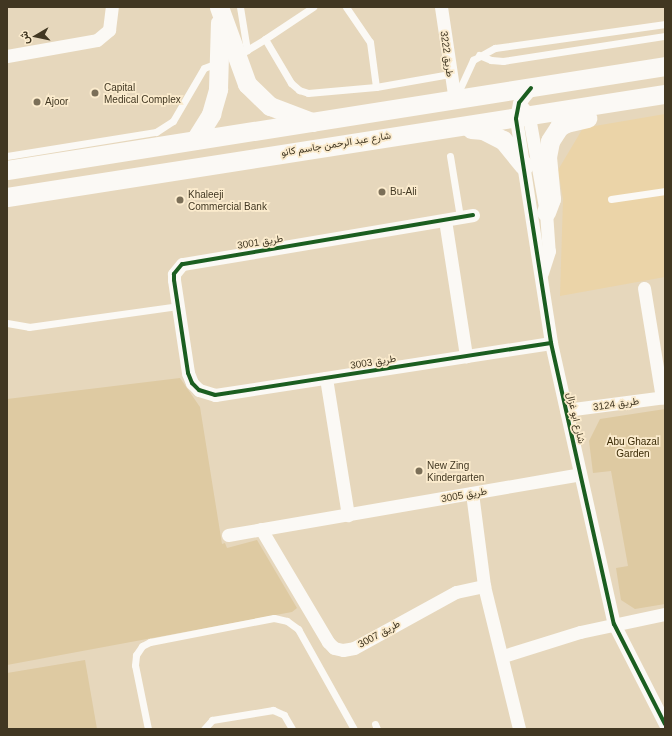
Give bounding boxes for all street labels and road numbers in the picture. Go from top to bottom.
street label: طريق 3222 [438,30,456,78]
street label: شارع عبد الرحمن جاسم كانو [280,129,392,159]
street label: طريق 3001 [236,232,284,252]
street label: طريق 3003 [349,352,397,372]
street label: شارع ابو غزال [564,391,588,445]
street label: طريق 3124 [592,395,640,413]
street label: طريق 3005 [440,485,488,505]
street label: طريق 3007 [356,618,402,650]

